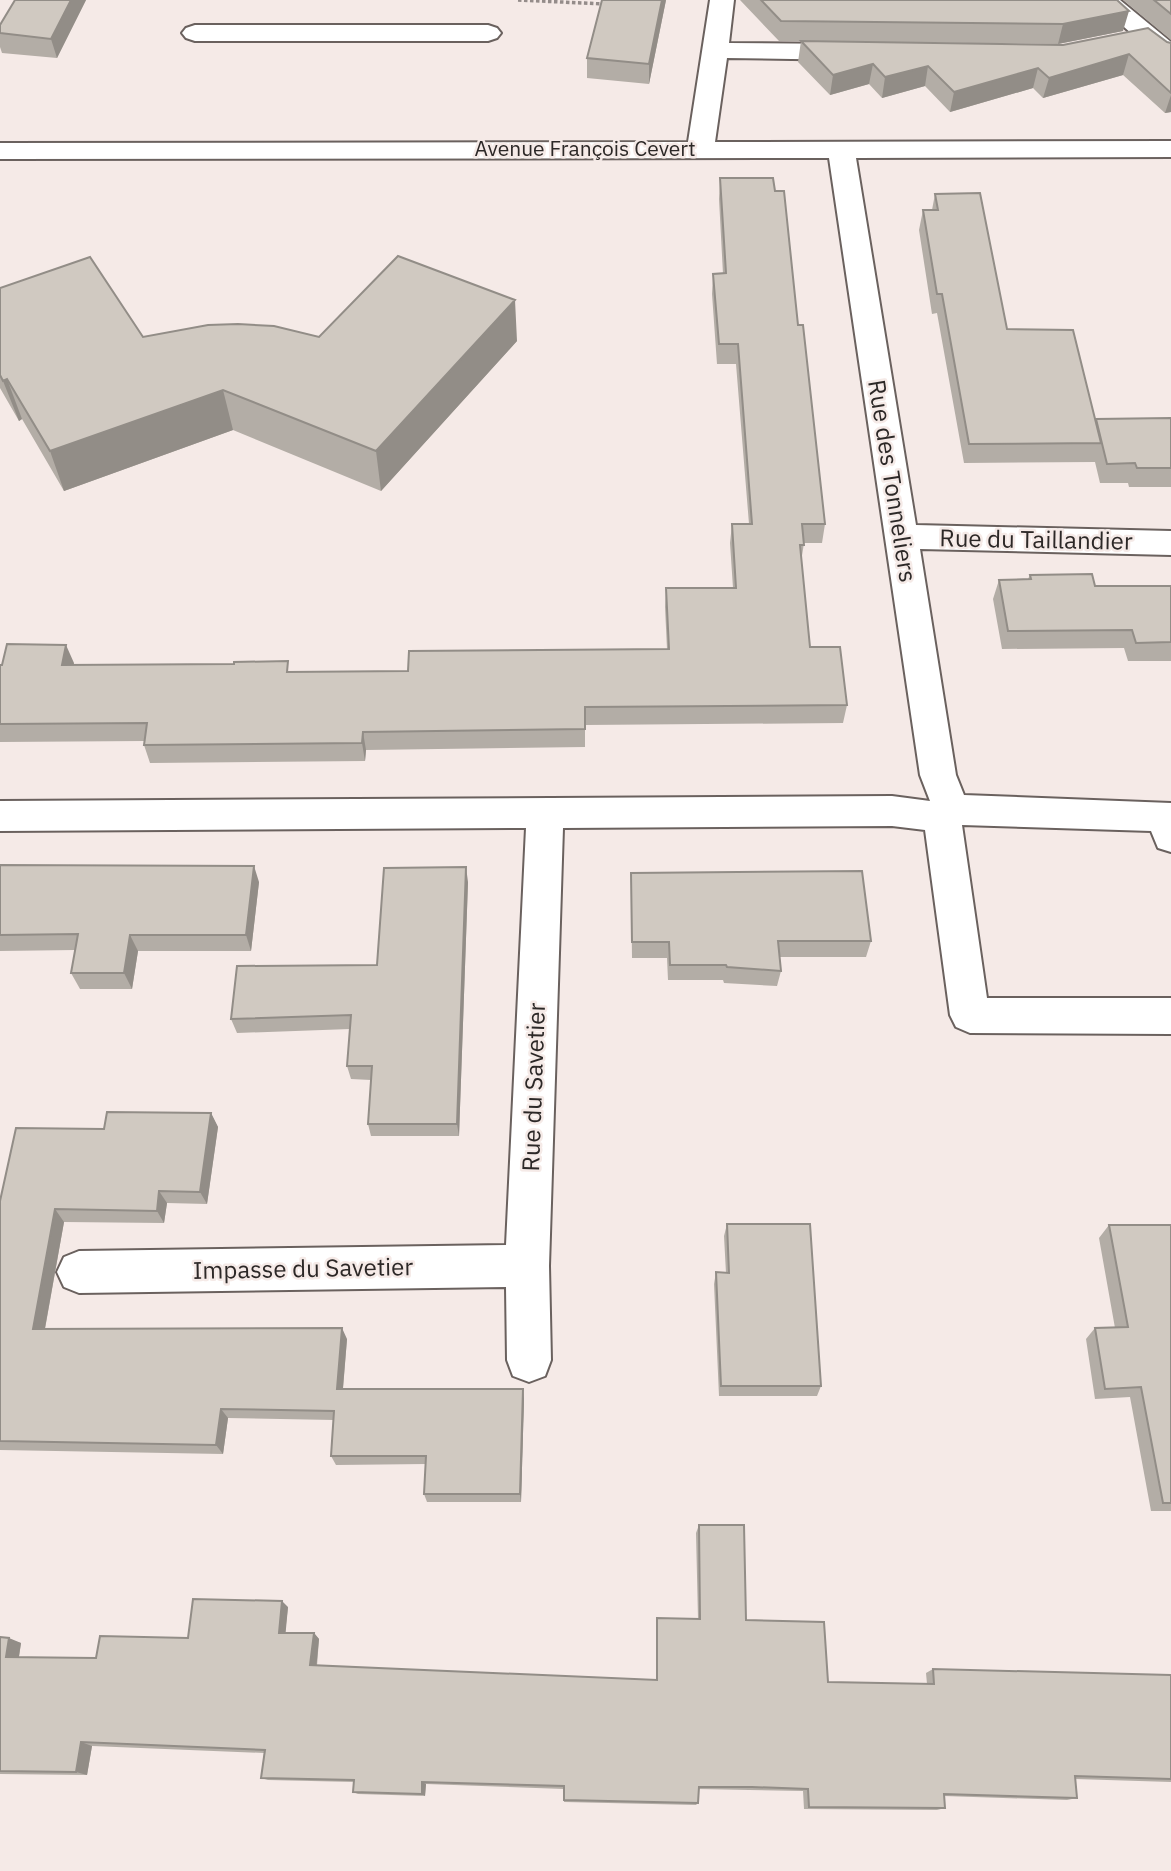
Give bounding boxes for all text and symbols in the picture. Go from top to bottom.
street label: Avenue François Cevert [474,134,696,162]
street label: Rue des Tonneliers [861,377,925,584]
street label: Rue du Taillandier [939,521,1133,557]
street label: Rue du Savetier [514,1002,552,1172]
street label: Impasse du Savetier [193,1250,414,1286]

